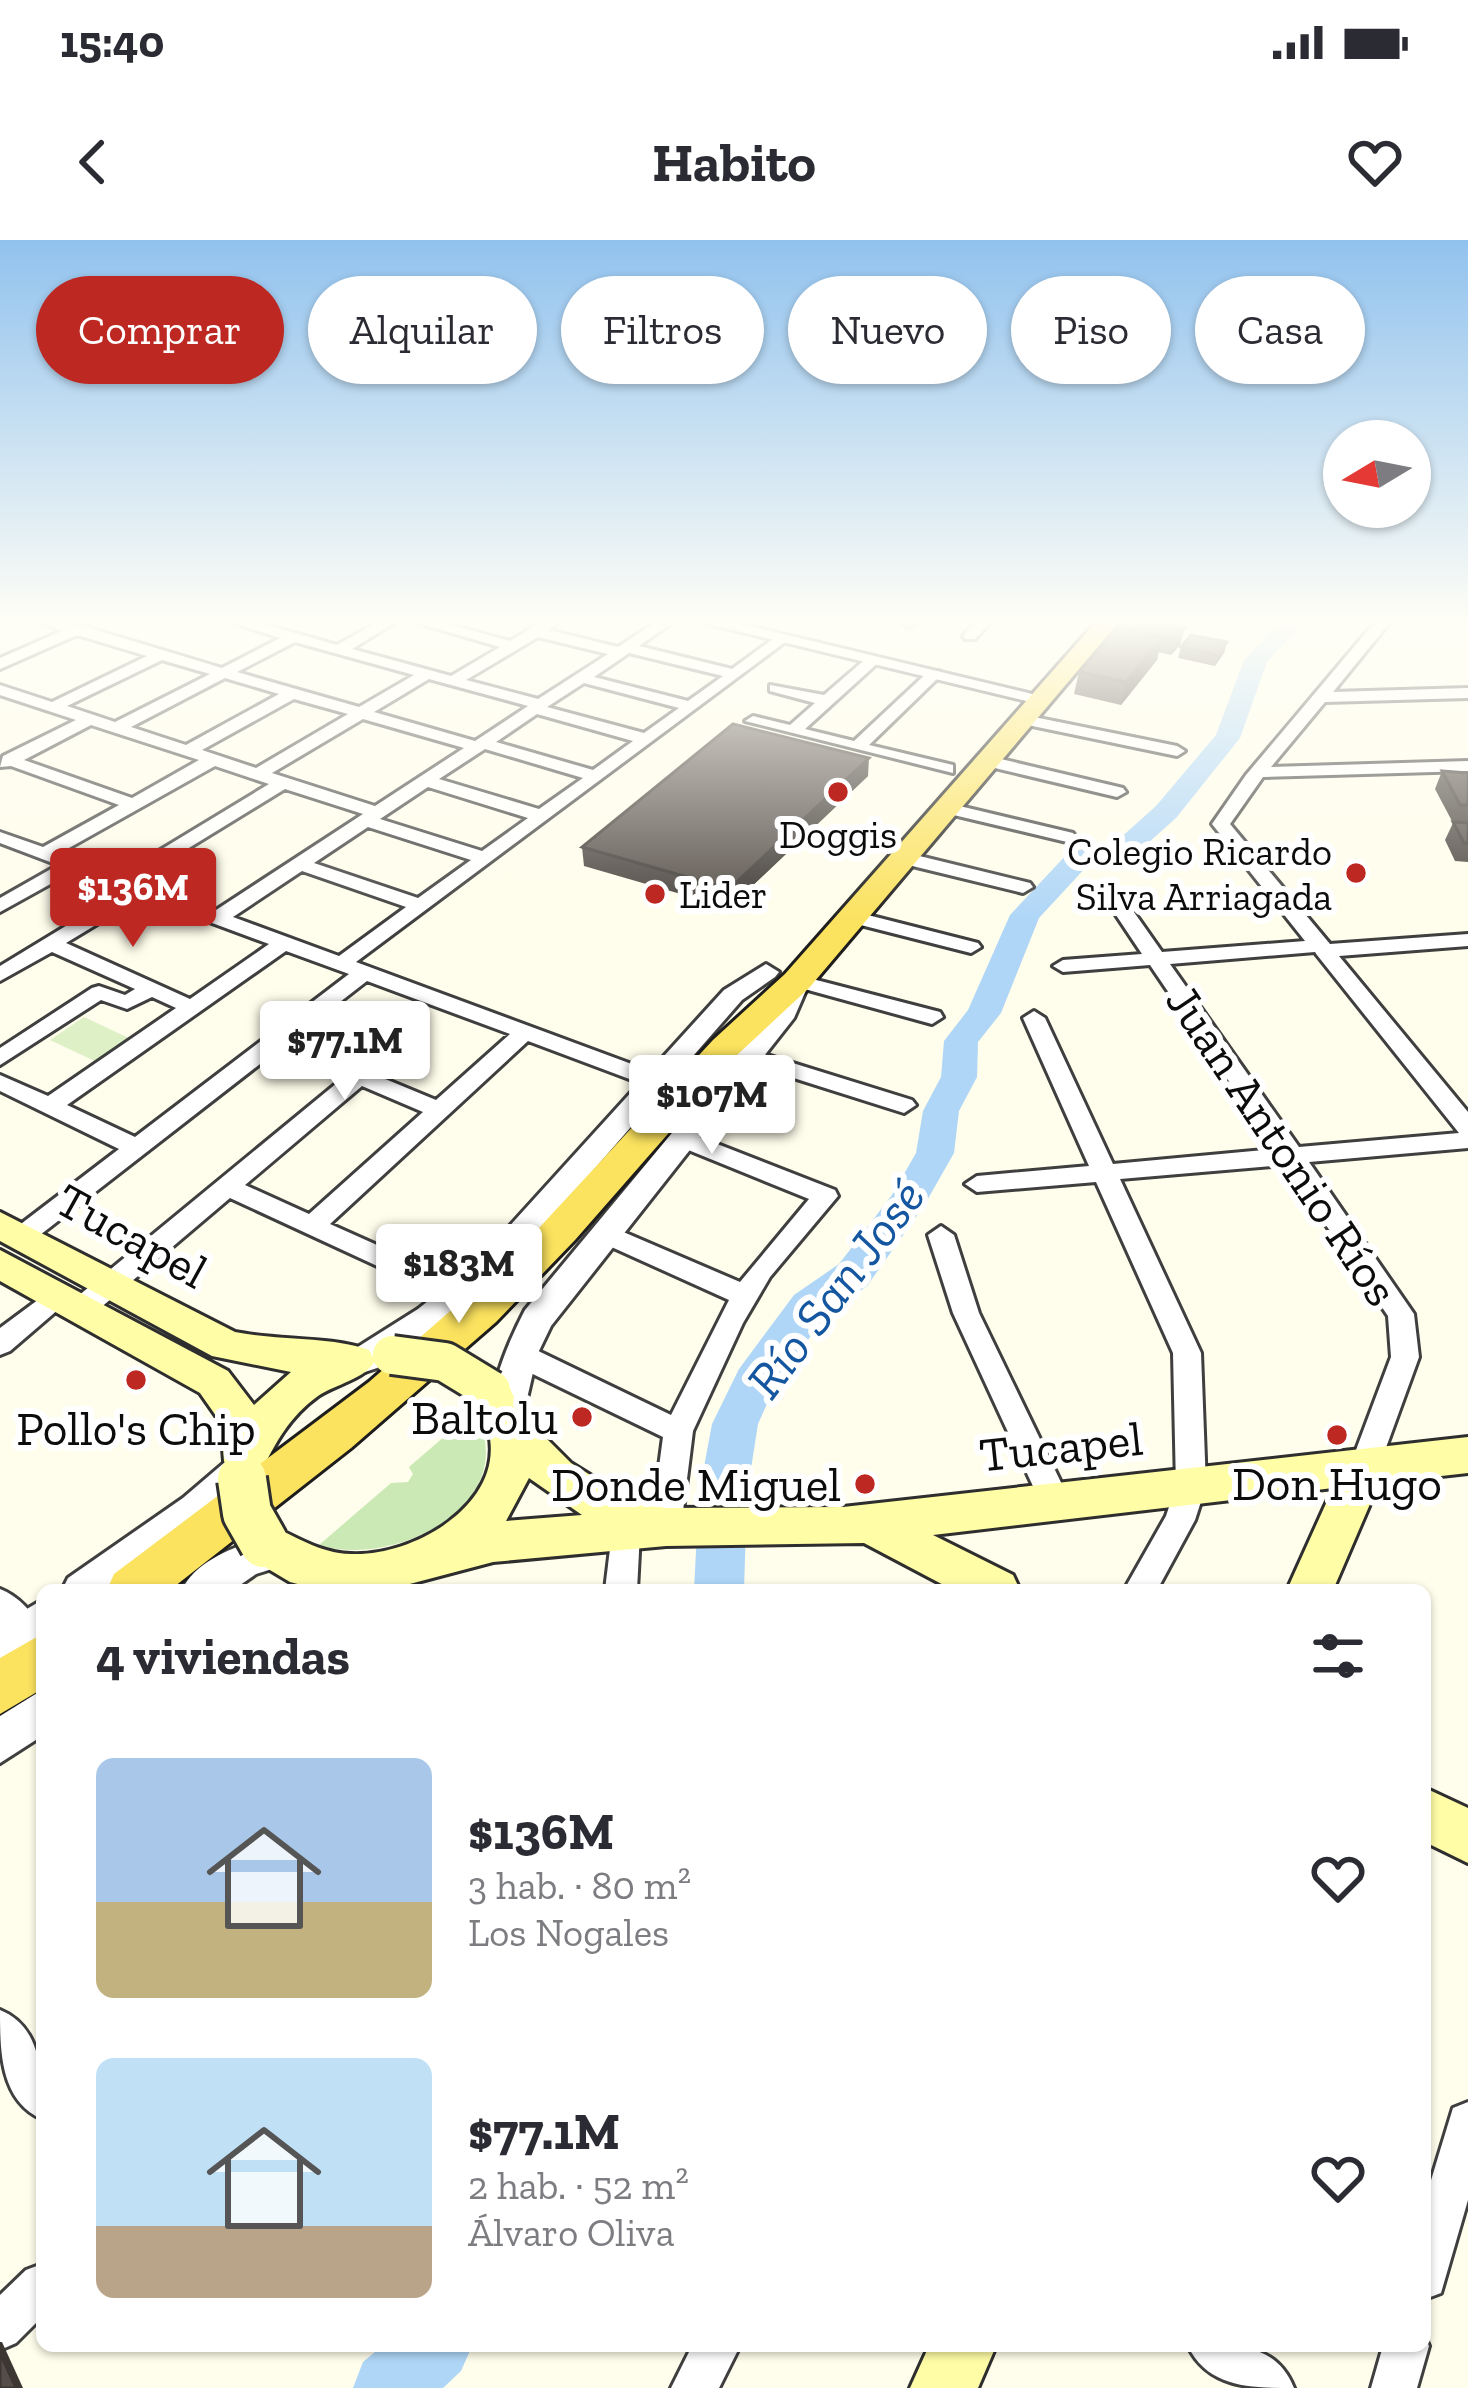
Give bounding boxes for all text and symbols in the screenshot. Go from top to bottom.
text: 15:40 [60,15,164,69]
icon: back [60,129,126,195]
icon: heart [1342,129,1408,195]
text: Habito [652,130,816,195]
chip: Comprar [36,276,284,384]
chip: Alquilar [308,276,537,384]
chip: Filtros [561,276,764,384]
chip: Nuevo [788,276,987,384]
chip: Piso [1011,276,1171,384]
chip: Casa [1195,276,1365,384]
north arrow [1323,420,1431,528]
map controls [1323,420,1431,528]
marker: Doggis [825,779,851,805]
place label: Doggis [779,811,897,858]
place label: Colegio Ricardo Silva Arriagada [1067,828,1332,920]
pin: $136M [49,848,217,950]
marker: Colegio Ricardo Silva Arriagada [1343,860,1369,886]
text: $136M [77,863,189,910]
place label: Lider [679,871,767,918]
marker: Lider [642,881,668,907]
street label: Juan Antonio Ríos [1154,974,1411,1316]
pin: $77.1M [247,1001,443,1103]
text: $77.1M [287,1016,403,1063]
pin: $107M [628,1055,796,1157]
text: $107M [656,1070,768,1117]
water label: Río San José [734,1167,937,1410]
street label: Tucapel [46,1171,217,1300]
pin: $183M [375,1224,543,1326]
text: $183M [403,1239,515,1286]
marker: Pollo's Chip [123,1367,149,1393]
place label: Baltolu [411,1389,558,1446]
place label: Pollo's Chip [16,1400,256,1457]
marker: Baltolu [569,1404,595,1430]
street label: Tucapel [977,1410,1145,1483]
marker: Don Hugo [1324,1422,1350,1448]
place label: Don Hugo [1232,1455,1442,1512]
place label: Donde Miguel [551,1456,841,1513]
marker: Donde Miguel [852,1471,878,1497]
icon: filters [1305,1623,1371,1689]
text: 4 viviendas [96,1626,350,1687]
text: $136M [468,1801,614,1862]
icon: home [192,1806,336,1950]
icon: heart [1305,1845,1371,1911]
text: 3 hab. · 80 m² [468,1862,691,1909]
text: Los Nogales [468,1909,669,1956]
text: $77.1M [468,2101,620,2162]
icon: home [192,2106,336,2250]
icon: heart [1305,2145,1371,2211]
text: 2 hab. · 52 m² [468,2162,689,2209]
text: Álvaro Oliva [468,2209,675,2256]

